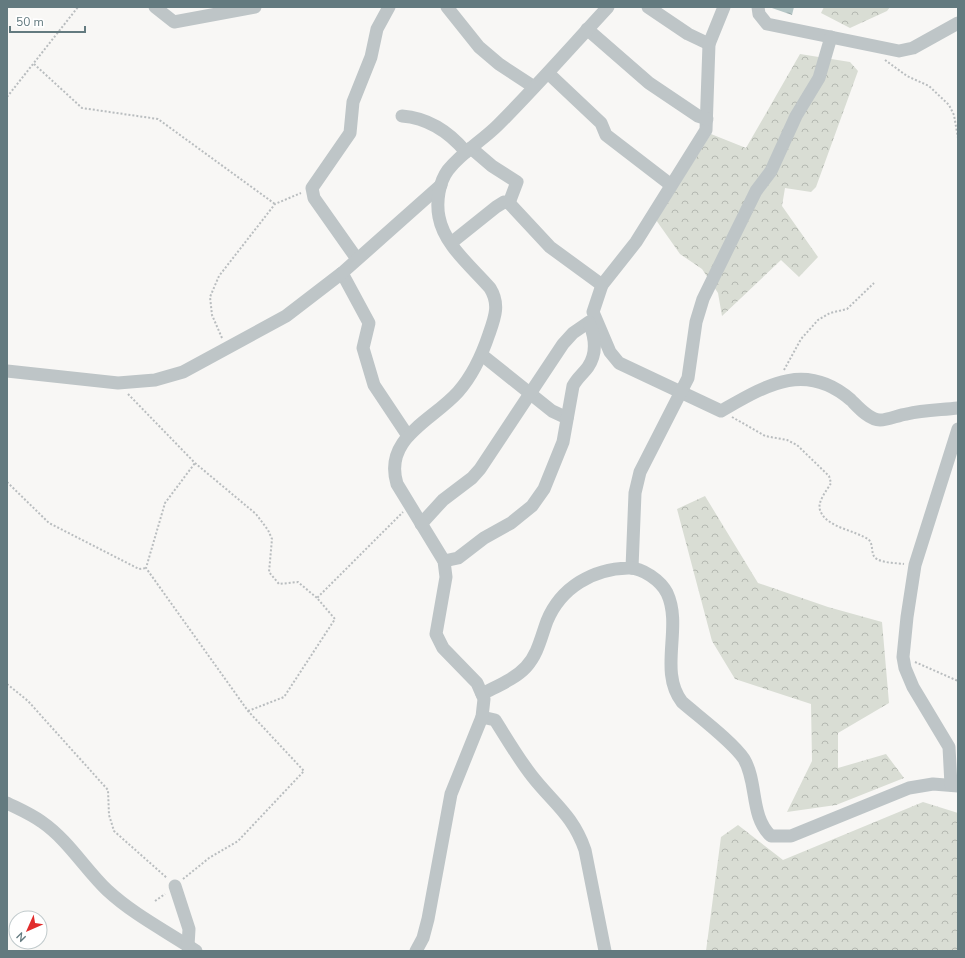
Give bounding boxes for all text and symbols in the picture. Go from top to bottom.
scale bar [10,8,85,34]
text: 50 m [16,14,44,30]
north arrow [8,910,48,950]
text: N [13,929,29,945]

